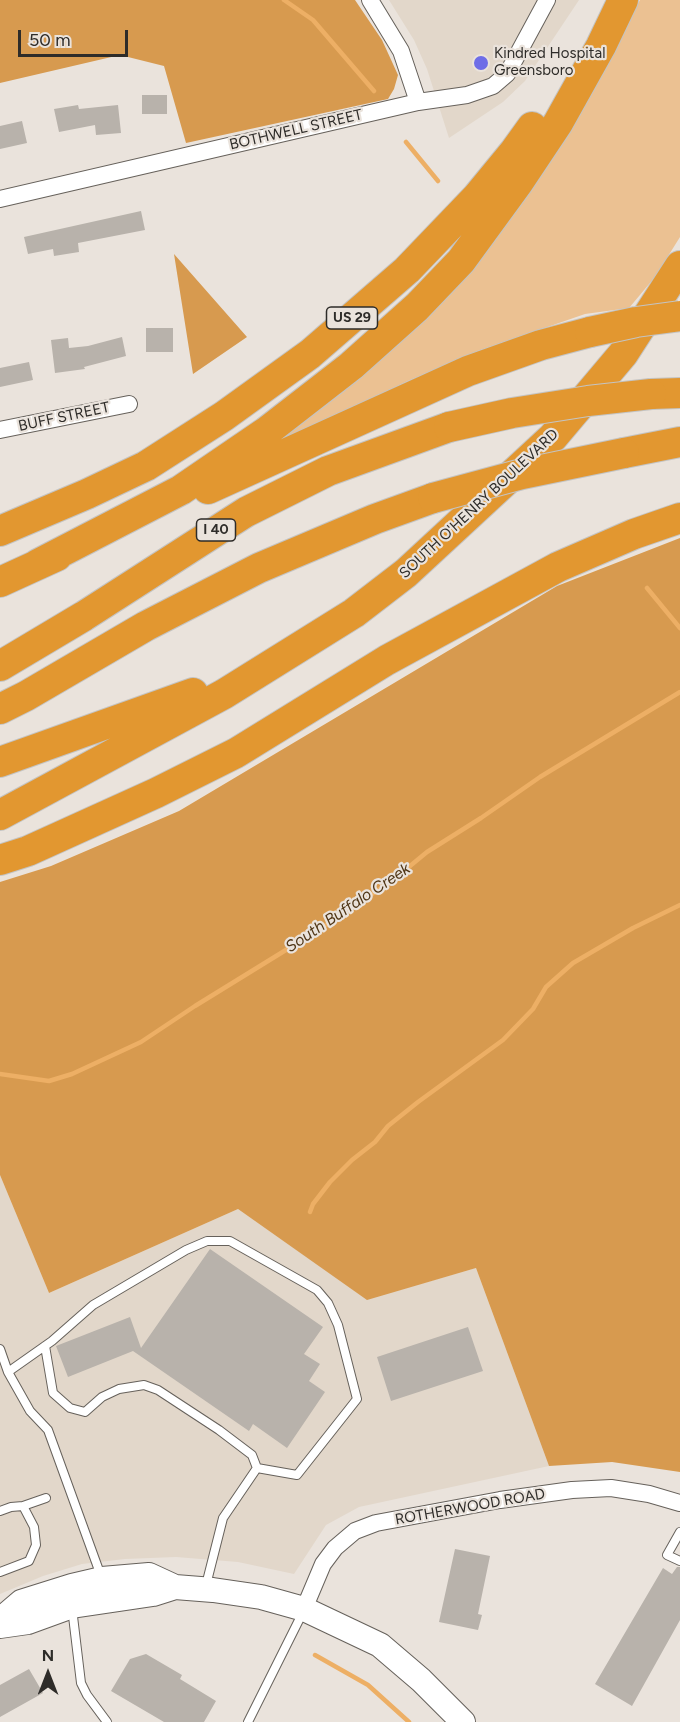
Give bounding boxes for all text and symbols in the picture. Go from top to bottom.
scale bar [21,18,130,56]
text: 50 m [29,29,71,51]
place label: Kindred Hospital Greensboro [494,45,605,80]
marker: Kindred Hospital Greensboro [472,54,490,72]
street label: BOTHWELL STREET [228,106,364,154]
road number: US 29 [326,307,378,329]
street label: BUFF STREET [17,399,111,435]
street label: SOUTH O'HENRY BOULEVARD [396,426,562,582]
road number: I 40 [196,519,236,541]
water label: South Buffalo Creek [282,859,414,957]
street label: ROTHERWOOD ROAD [394,1485,546,1529]
north arrow [18,1644,78,1704]
text: N [42,1646,54,1665]

